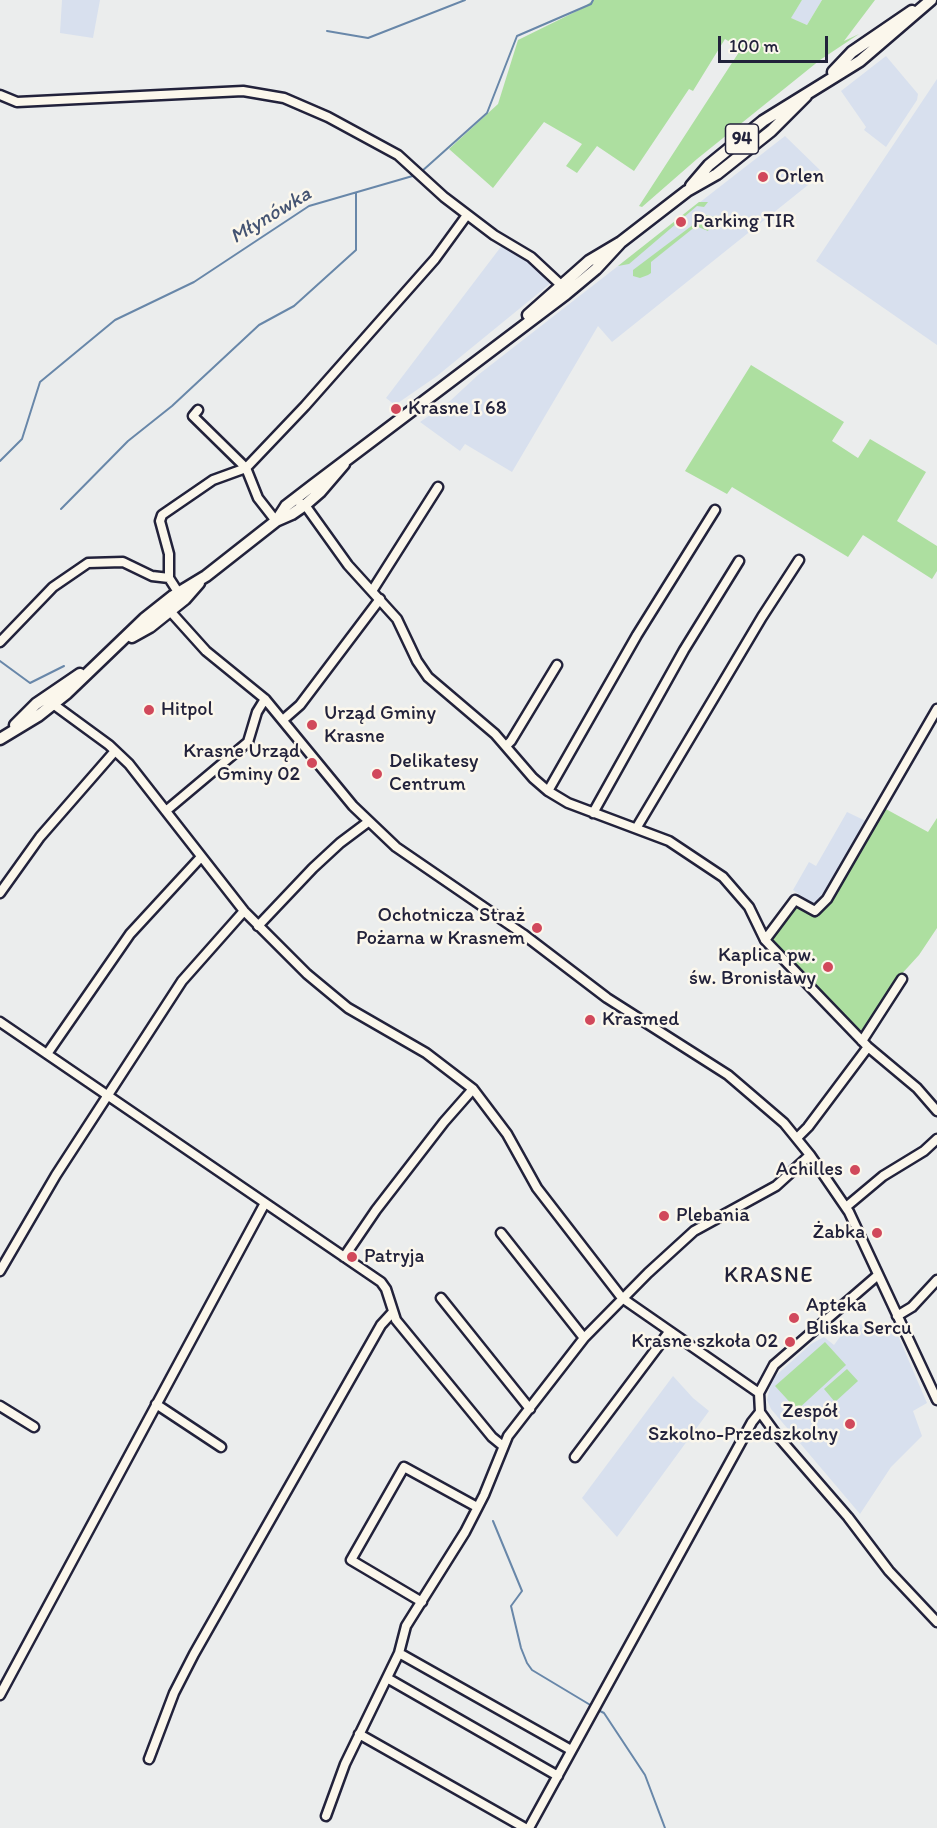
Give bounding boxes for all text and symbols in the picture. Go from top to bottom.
scale bar [721,24,830,62]
text: 100 m [729,35,779,57]
road number: 94 [726,124,758,154]
place label: Orlen [775,165,824,189]
marker: Orlen [756,170,770,184]
water label: Młynówka [226,182,316,250]
place label: Parking TIR [693,210,795,234]
marker: Parking TIR [674,215,688,229]
place label: Krasne I 68 [408,397,507,421]
marker: Krasne I 68 [389,402,403,416]
place label: Hitpol [161,698,213,722]
place label: Urząd Gminy Krasne [324,702,436,749]
marker: Hitpol [142,703,156,717]
marker: Urząd Gminy Krasne [305,718,319,732]
place label: Krasne Urząd Gminy 02 [183,740,300,787]
place label: Delikatesy Centrum [389,750,478,797]
marker: Krasne Urząd Gminy 02 [305,756,319,770]
marker: Delikatesy Centrum [370,767,384,781]
place label: Ochotnicza Straż Pożarna w Krasnem [356,904,525,951]
marker: Ochotnicza Straż Pożarna w Krasnem [530,921,544,935]
place label: Kaplica pw. św. Bronisławy [689,944,816,991]
marker: Kaplica pw. św. Bronisławy [821,960,835,974]
place label: Krasmed [602,1008,679,1032]
marker: Krasmed [583,1013,597,1027]
place label: Achilles [776,1158,843,1182]
marker: Achilles [848,1163,862,1177]
place label: Plebania [676,1204,750,1228]
marker: Plebania [657,1209,671,1223]
place label: Żabka [813,1221,865,1245]
marker: Żabka [870,1226,884,1240]
place label: Patryja [364,1245,424,1269]
marker: Patryja [345,1250,359,1264]
district label: KRASNE [724,1263,814,1289]
place label: Apteka Bliska Sercu [806,1294,912,1341]
marker: Apteka Bliska Sercu [787,1311,801,1325]
place label: Krasne szkoła 02 [631,1330,778,1354]
marker: Krasne szkoła 02 [783,1335,797,1349]
place label: Zespół Szkolno-Przedszkolny [648,1400,838,1447]
marker: Zespół Szkolno-Przedszkolny [843,1417,857,1431]

